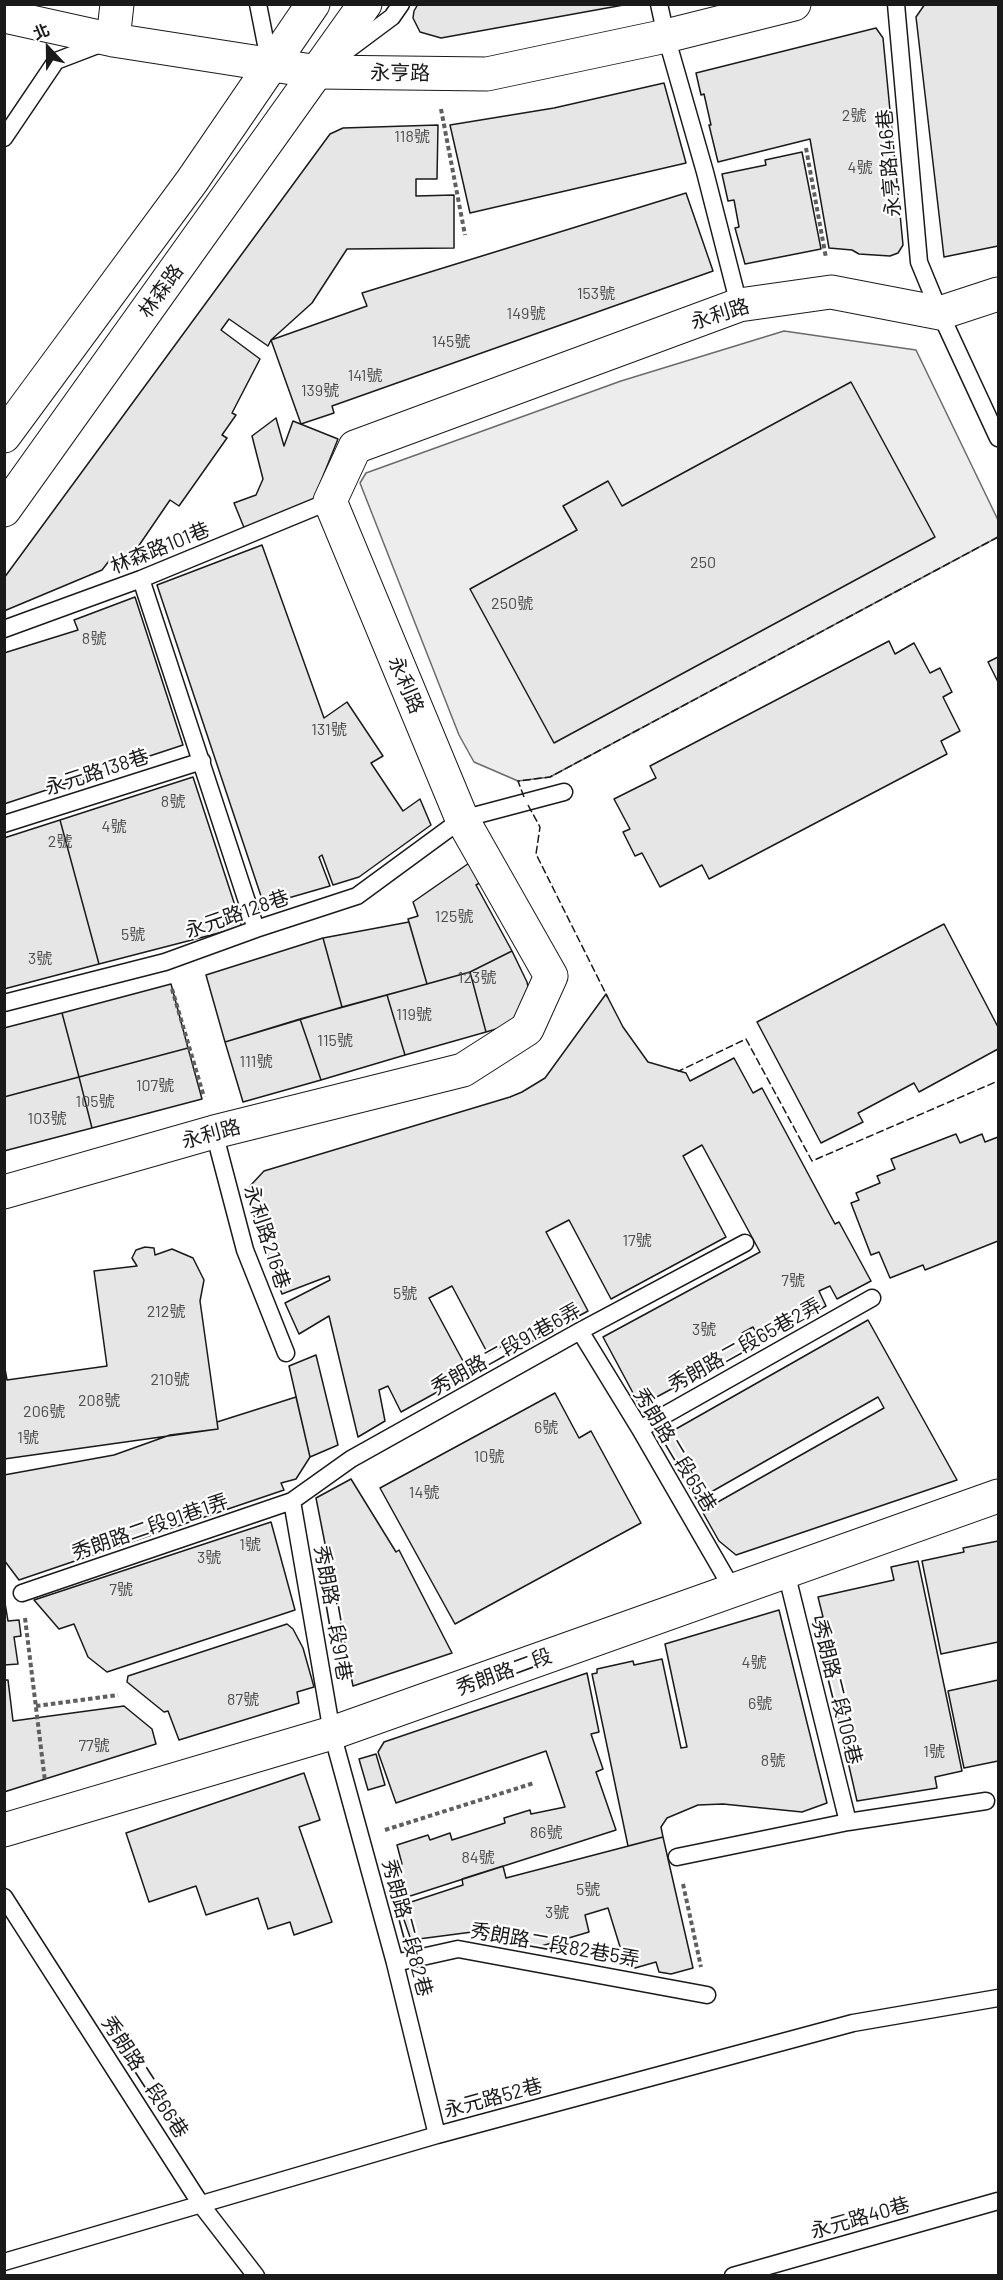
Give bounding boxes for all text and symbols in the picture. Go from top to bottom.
north arrow [18,18,78,78]
text: 北 [30,19,52,43]
street label: 永亨路 [370,60,430,86]
house number: 2號 [842,106,866,126]
street label: 永亨路146巷 [872,108,906,218]
house number: 118號 [394,127,430,147]
house number: 4號 [848,158,872,178]
street label: 林森路 [134,260,188,322]
house number: 153號 [577,284,615,304]
street label: 永利路 [688,294,752,334]
house number: 149號 [507,304,545,324]
house number: 145號 [432,332,470,352]
house number: 141號 [348,366,382,386]
house number: 139號 [301,381,339,401]
street label: 林森路101巷 [107,517,213,579]
house number: 250 [690,553,716,573]
house number: 250號 [491,594,533,614]
house number: 8號 [82,629,106,649]
street label: 永利路 [383,653,429,717]
house number: 131號 [311,720,347,740]
street label: 永元路138巷 [42,744,152,800]
house number: 8號 [161,792,185,812]
house number: 4號 [102,817,126,837]
house number: 2號 [48,832,72,852]
street label: 永元路128巷 [182,885,292,943]
house number: 125號 [435,907,473,927]
house number: 5號 [121,925,145,945]
house number: 3號 [28,949,52,969]
house number: 123號 [458,968,496,988]
house number: 119號 [396,1005,432,1025]
house number: 115號 [317,1031,353,1051]
house number: 111號 [240,1052,272,1072]
house number: 107號 [136,1076,174,1096]
house number: 105號 [76,1092,114,1112]
house number: 103號 [28,1109,66,1129]
street label: 永利路 [179,1115,243,1153]
street label: 永利路216巷 [239,1182,295,1292]
house number: 17號 [622,1231,652,1251]
house number: 7號 [781,1271,805,1291]
house number: 5號 [393,1284,417,1304]
street label: 秀朗路二段65巷2弄 [664,1293,826,1397]
street label: 秀朗路二段91巷6弄 [427,1298,585,1400]
house number: 212號 [147,1302,185,1322]
house number: 3號 [692,1320,716,1340]
house number: 210號 [151,1370,189,1390]
street label: 秀朗路二段65巷 [629,1384,721,1516]
house number: 208號 [78,1391,120,1411]
house number: 206號 [23,1402,65,1422]
house number: 6號 [534,1418,558,1438]
house number: 1號 [17,1428,39,1448]
house number: 10號 [474,1447,504,1467]
house number: 14號 [409,1483,439,1503]
street label: 秀朗路二段91巷1弄 [69,1489,231,1565]
house number: 1號 [239,1535,261,1555]
street label: 秀朗路二段91巷 [309,1543,357,1683]
house number: 3號 [197,1548,221,1568]
house number: 7號 [109,1580,133,1600]
street label: 秀朗路二段106巷 [807,1617,867,1767]
street label: 秀朗路二段 [453,1644,555,1700]
house number: 4號 [742,1653,766,1673]
house number: 87號 [227,1690,259,1710]
house number: 6號 [748,1694,772,1714]
house number: 77號 [78,1736,110,1756]
house number: 1號 [923,1742,945,1762]
house number: 8號 [761,1751,785,1771]
house number: 86號 [530,1823,562,1843]
house number: 84號 [461,1848,495,1868]
street label: 秀朗路二段82巷 [377,1857,437,1999]
house number: 5號 [576,1880,600,1900]
house number: 3號 [545,1903,569,1923]
street label: 秀朗路二段82巷5弄 [469,1918,641,1972]
street label: 秀朗路二段66巷 [97,2012,193,2142]
street label: 永元路52巷 [441,2073,545,2123]
street label: 永元路40巷 [808,2192,912,2244]

